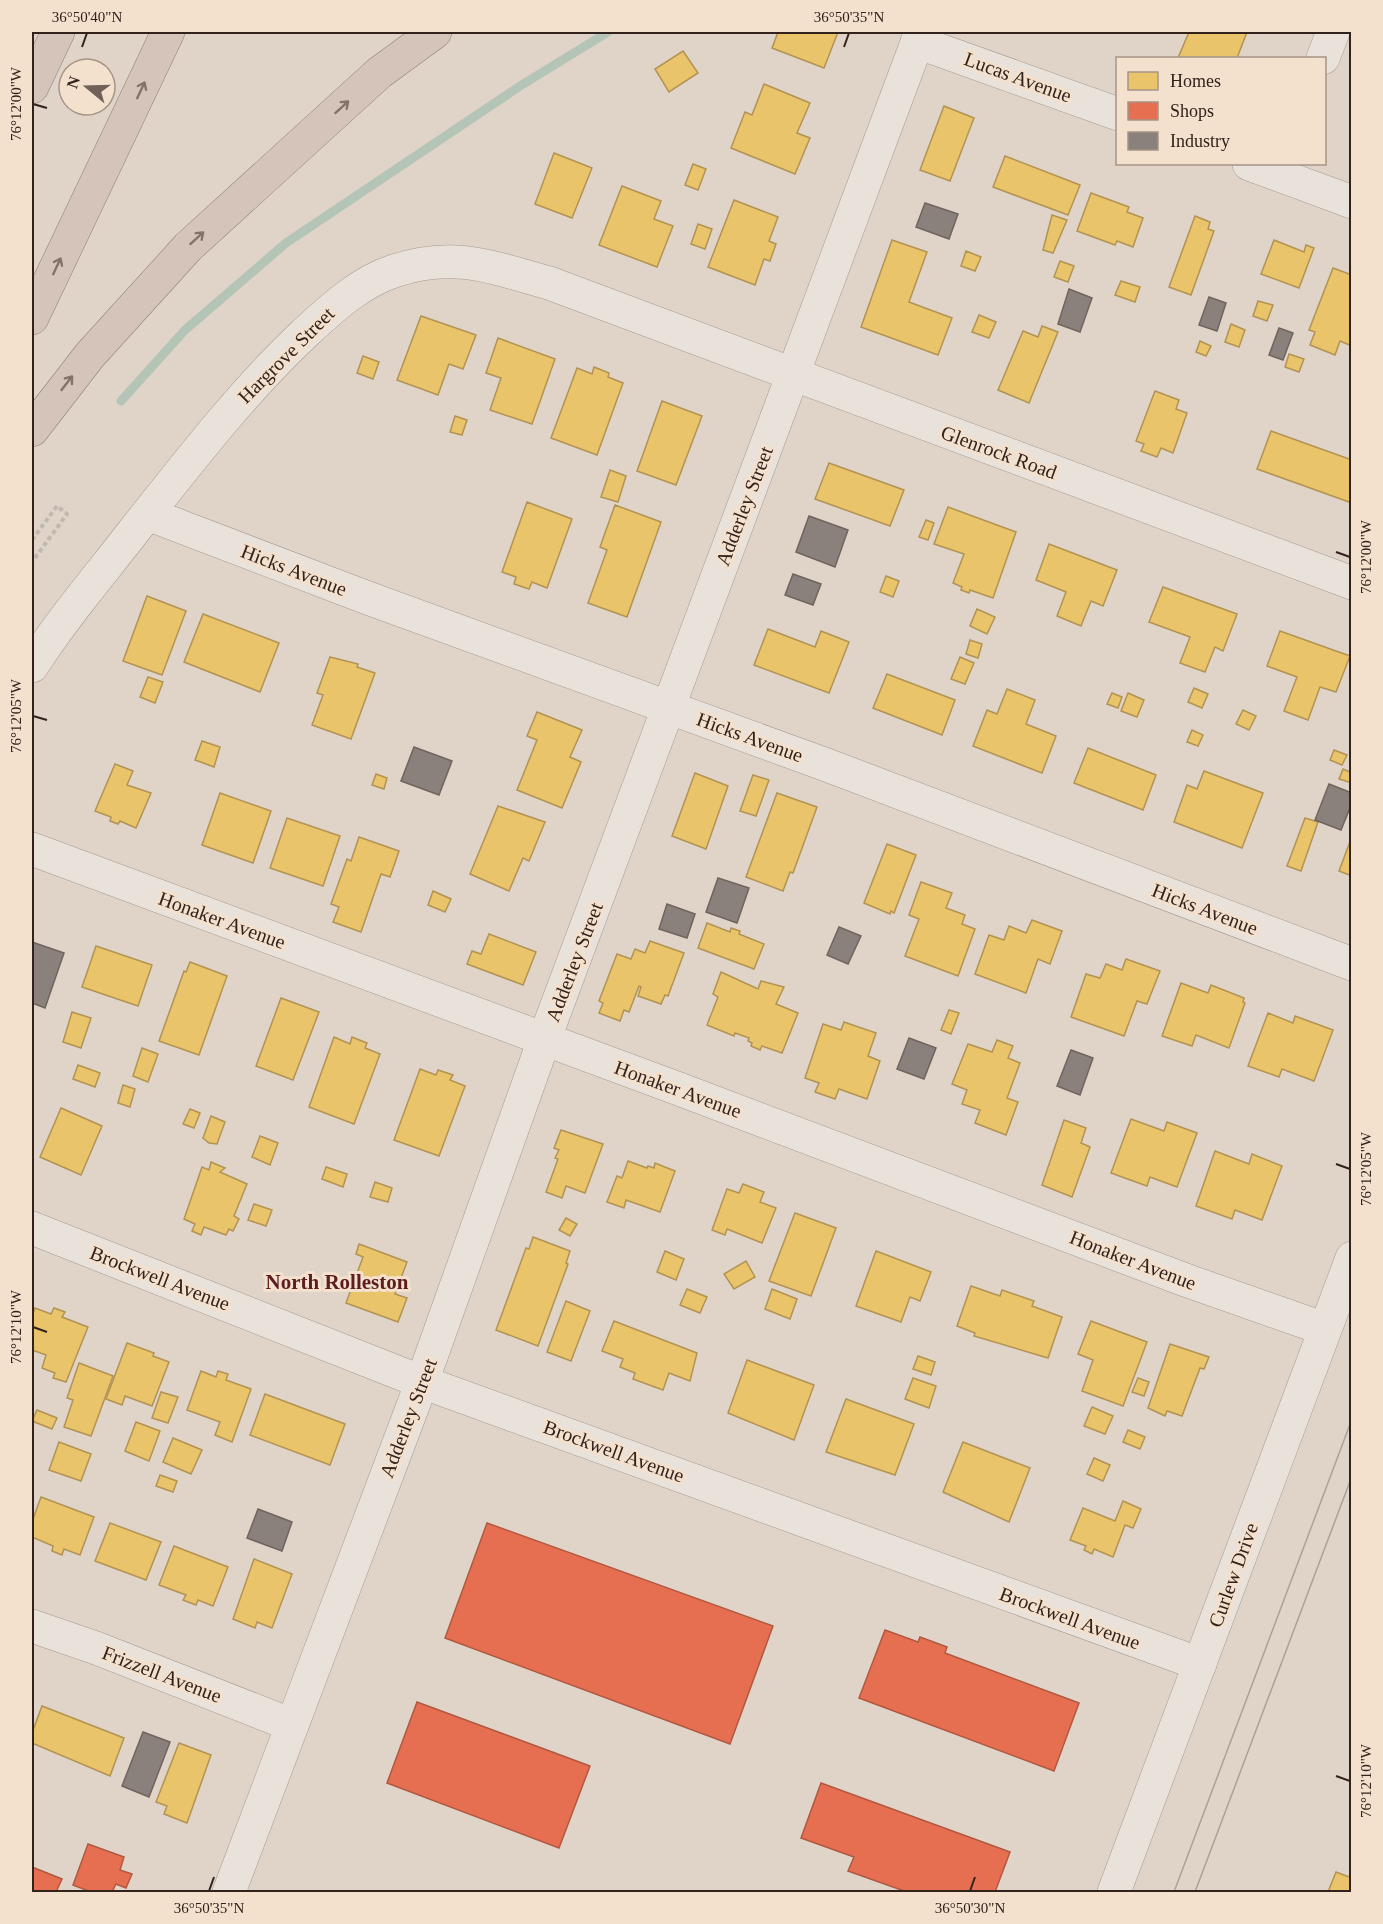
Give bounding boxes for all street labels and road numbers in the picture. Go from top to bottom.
street label: Lucas Avenue [961,47,1075,107]
street label: Hargrove Street [233,302,340,408]
street label: Glenrock Road [938,421,1060,483]
street label: Adderley Street [711,443,778,569]
street label: Hicks Avenue [238,540,350,600]
street label: Hicks Avenue [694,708,806,766]
street label: Hicks Avenue [1149,879,1261,939]
street label: Honaker Avenue [156,887,289,953]
street label: Adderley Street [541,899,608,1025]
street label: Honaker Avenue [612,1056,745,1122]
street label: Honaker Avenue [1067,1226,1199,1294]
street label: Brockwell Avenue [87,1241,233,1315]
street label: Adderley Street [375,1355,442,1481]
street label: Brockwell Avenue [541,1415,687,1487]
street label: Curlew Drive [1204,1520,1262,1630]
street label: Brockwell Avenue [997,1582,1143,1654]
street label: Frizzell Avenue [99,1641,225,1707]

